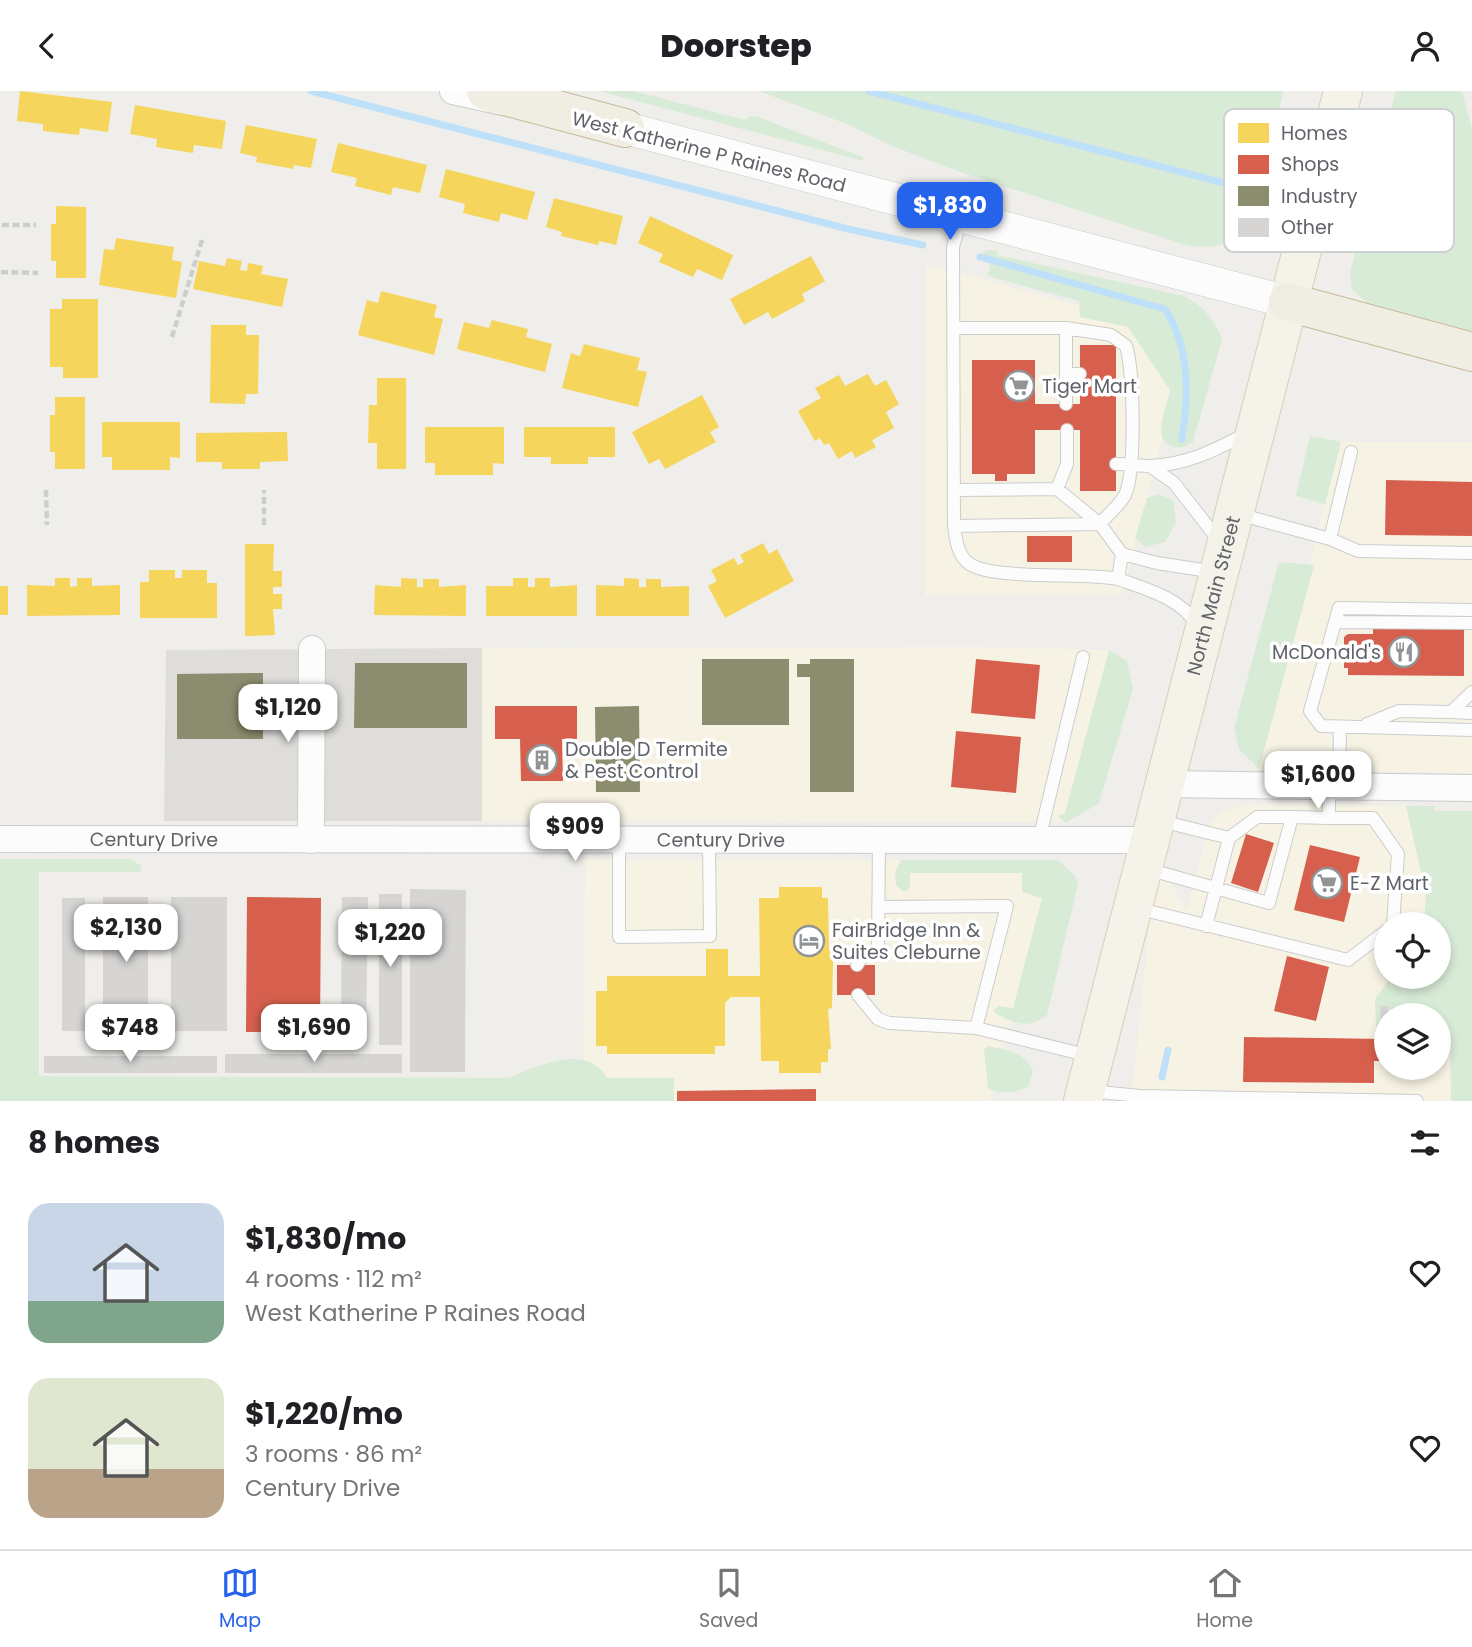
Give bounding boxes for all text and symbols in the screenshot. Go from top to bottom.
text: Doorstep [660,23,812,68]
icon: back [28,27,66,65]
icon: person [1406,27,1444,65]
street label: West Katherine P Raines Road [569,105,849,199]
legend [1224,109,1454,252]
text: Homes [1281,120,1348,147]
text: Shops [1281,151,1339,178]
pin: $1,830 [893,183,1007,242]
text: Industry [1281,183,1358,210]
text: $1,830 [913,189,987,221]
text: Other [1281,214,1334,241]
supermarket icon: Tiger Mart [1002,369,1036,403]
place label: Tiger Mart [1042,373,1137,400]
street label: North Main Street [1180,513,1247,678]
restaurant icon: McDonald's [1387,635,1421,669]
place label: McDonald's [1272,639,1381,666]
pin: $1,120 [231,685,345,744]
text: $1,120 [254,691,322,723]
place label: Double D Termite & Pest Control [565,736,728,785]
building icon: Double D Termite & Pest Control [525,743,559,777]
pin: $1,600 [1261,751,1375,811]
text: $1,600 [1280,758,1356,790]
pin: $909 [534,803,616,863]
text: $909 [546,810,604,842]
street label: Century Drive [90,826,218,853]
street label: Century Drive [657,826,785,853]
supermarket icon: E-Z Mart [1310,866,1344,900]
place label: E-Z Mart [1350,870,1429,897]
pin: $2,130 [69,905,183,964]
pin: $1,220 [333,909,447,969]
text: $2,130 [90,911,162,943]
map controls [1374,912,1451,1080]
button: locate [1374,912,1451,989]
text: $1,220 [354,916,426,948]
place label: FairBridge Inn & Suites Cleburne [832,917,981,966]
hotel icon: FairBridge Inn & Suites Cleburne [792,924,826,958]
button: layers [1374,1003,1451,1080]
pin: $748 [89,1005,171,1064]
pin: $1,690 [257,1005,371,1064]
text: $748 [101,1011,159,1043]
text: $1,690 [277,1011,351,1043]
text: 8 homes [28,1121,160,1164]
icon: filters [1406,1124,1444,1162]
text: $1,830/mo [245,1217,406,1260]
icon: home [84,1231,168,1315]
icon: heart [1406,1254,1444,1292]
text: 4 rooms · 112 m² [245,1263,422,1295]
text: West Katherine P Raines Road [245,1297,586,1329]
text: $1,220/mo [245,1392,403,1435]
icon: home [84,1406,168,1490]
icon: heart [1406,1429,1444,1467]
text: 3 rooms · 86 m² [245,1438,422,1470]
text: Century Drive [245,1472,400,1504]
tab: Map [219,1564,261,1635]
tab: Saved [699,1564,758,1635]
tab: Home [1196,1564,1253,1635]

